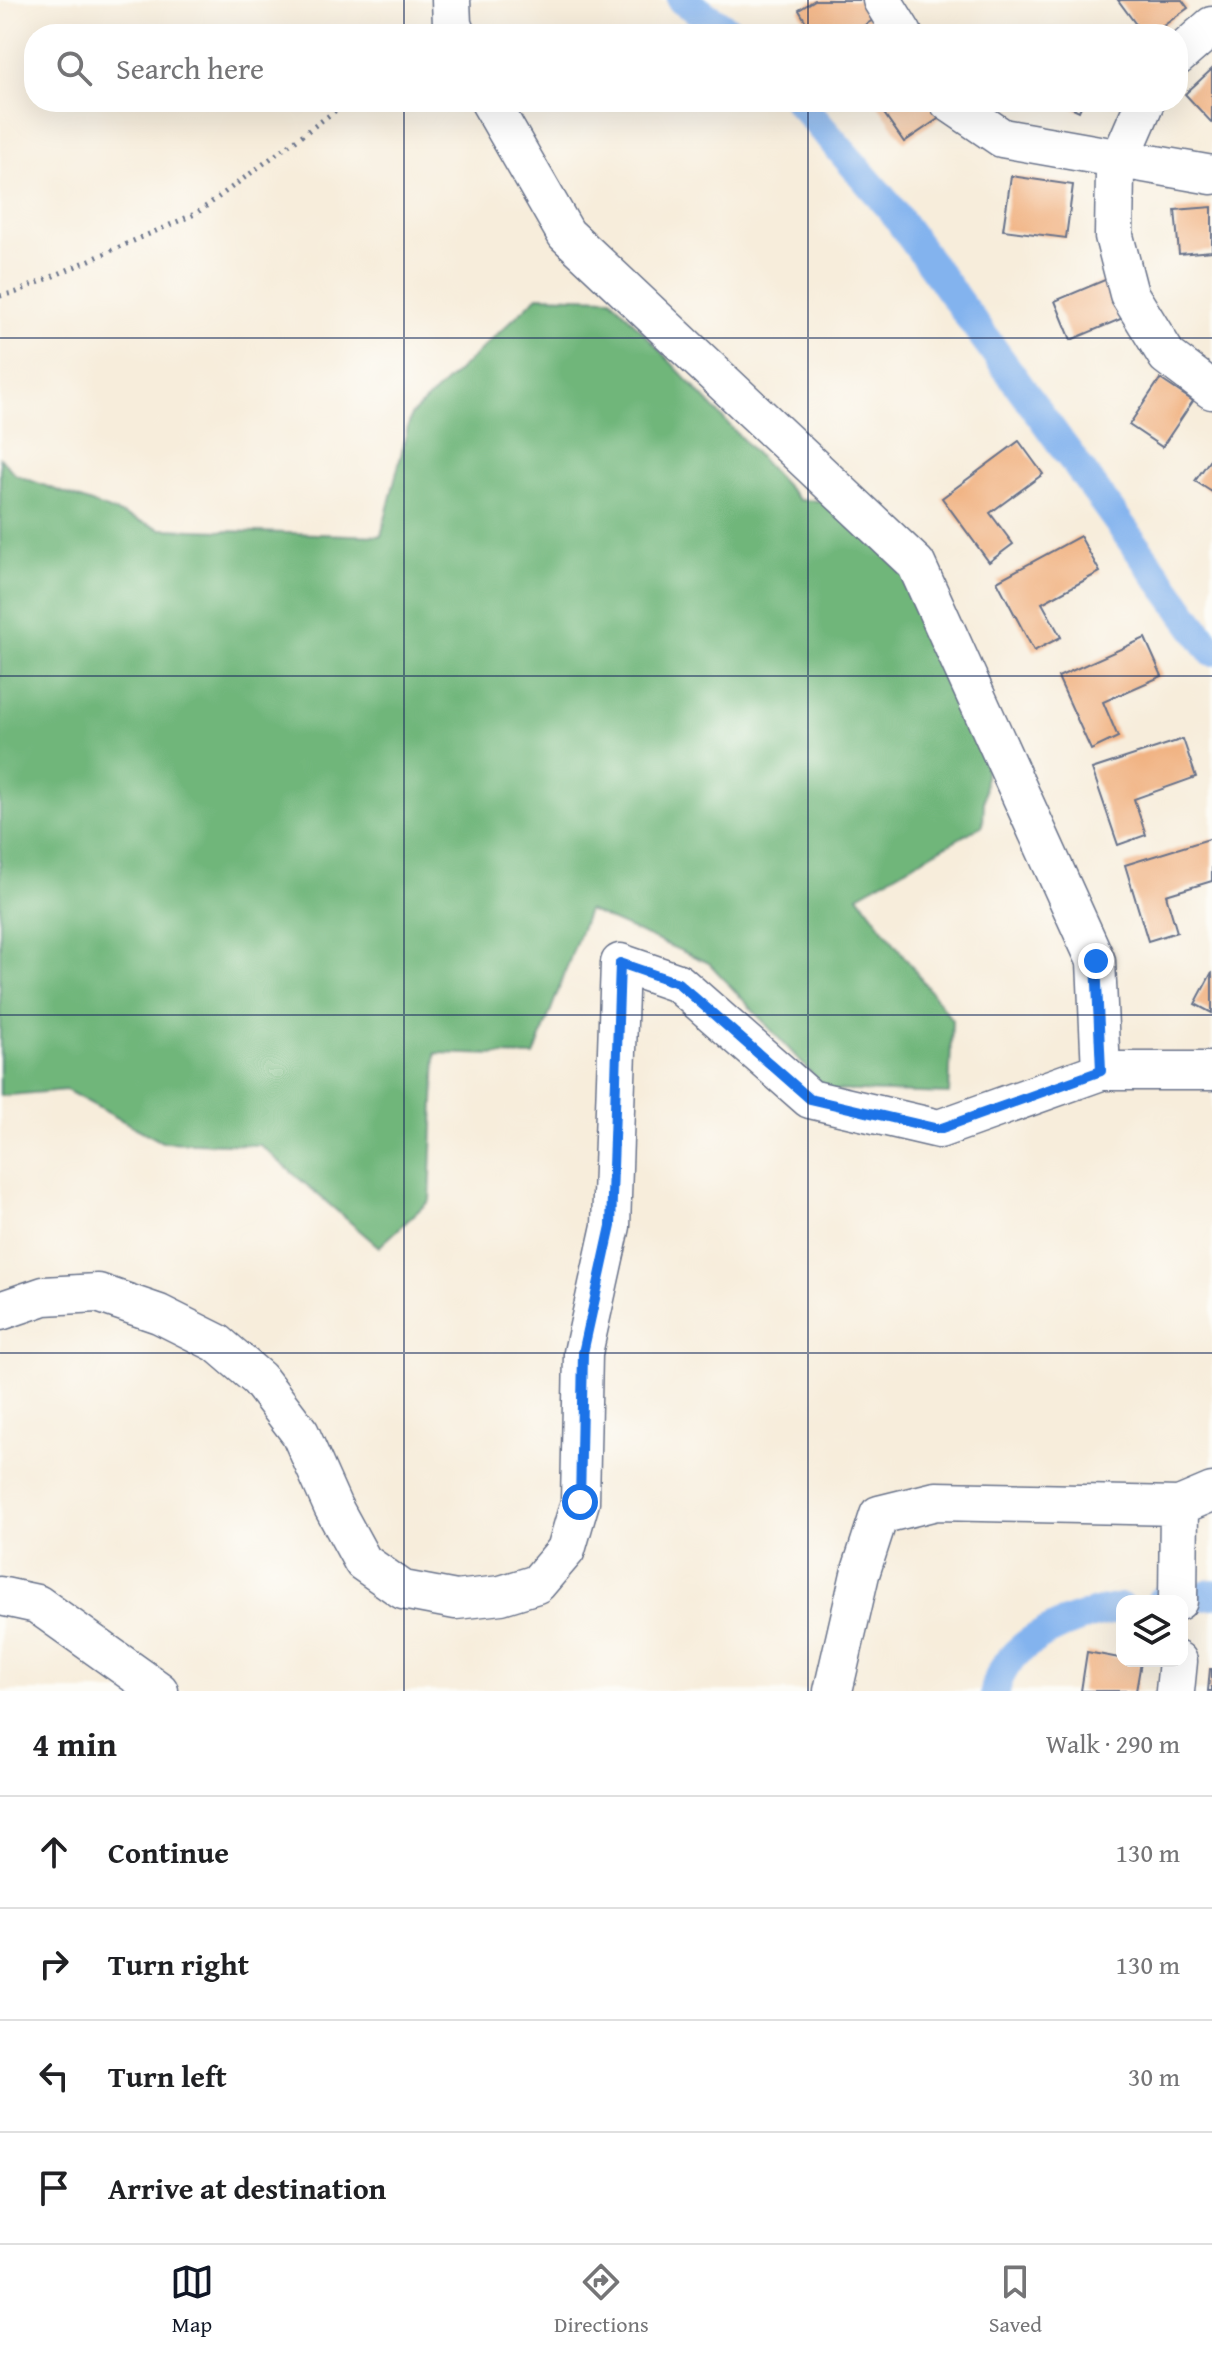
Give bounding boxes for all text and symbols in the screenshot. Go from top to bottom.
search box [24,24,1188,112]
icon: search [52,46,96,90]
text: Search here [116,46,264,90]
route end [1078,943,1114,979]
route start [562,1484,598,1520]
map controls [1116,1595,1188,1667]
button: layers [1116,1595,1188,1667]
text: 4 min [32,1719,117,1768]
text: Walk · 290 m [1046,1724,1180,1763]
icon: ahead [32,1830,76,1874]
text: Continue [108,1830,229,1874]
text: 130 m [1115,1833,1180,1872]
icon: right [32,1942,76,1986]
text: Turn right [108,1942,249,1986]
text: 130 m [1115,1945,1180,1984]
icon: left [32,2054,76,2098]
text: Turn left [108,2054,227,2098]
text: 30 m [1128,2057,1180,2096]
icon: arrive [32,2166,76,2210]
text: Arrive at destination [108,2166,386,2210]
tab: Map [170,2260,214,2340]
tab: Directions [554,2260,649,2340]
tab: Saved [989,2260,1042,2340]

